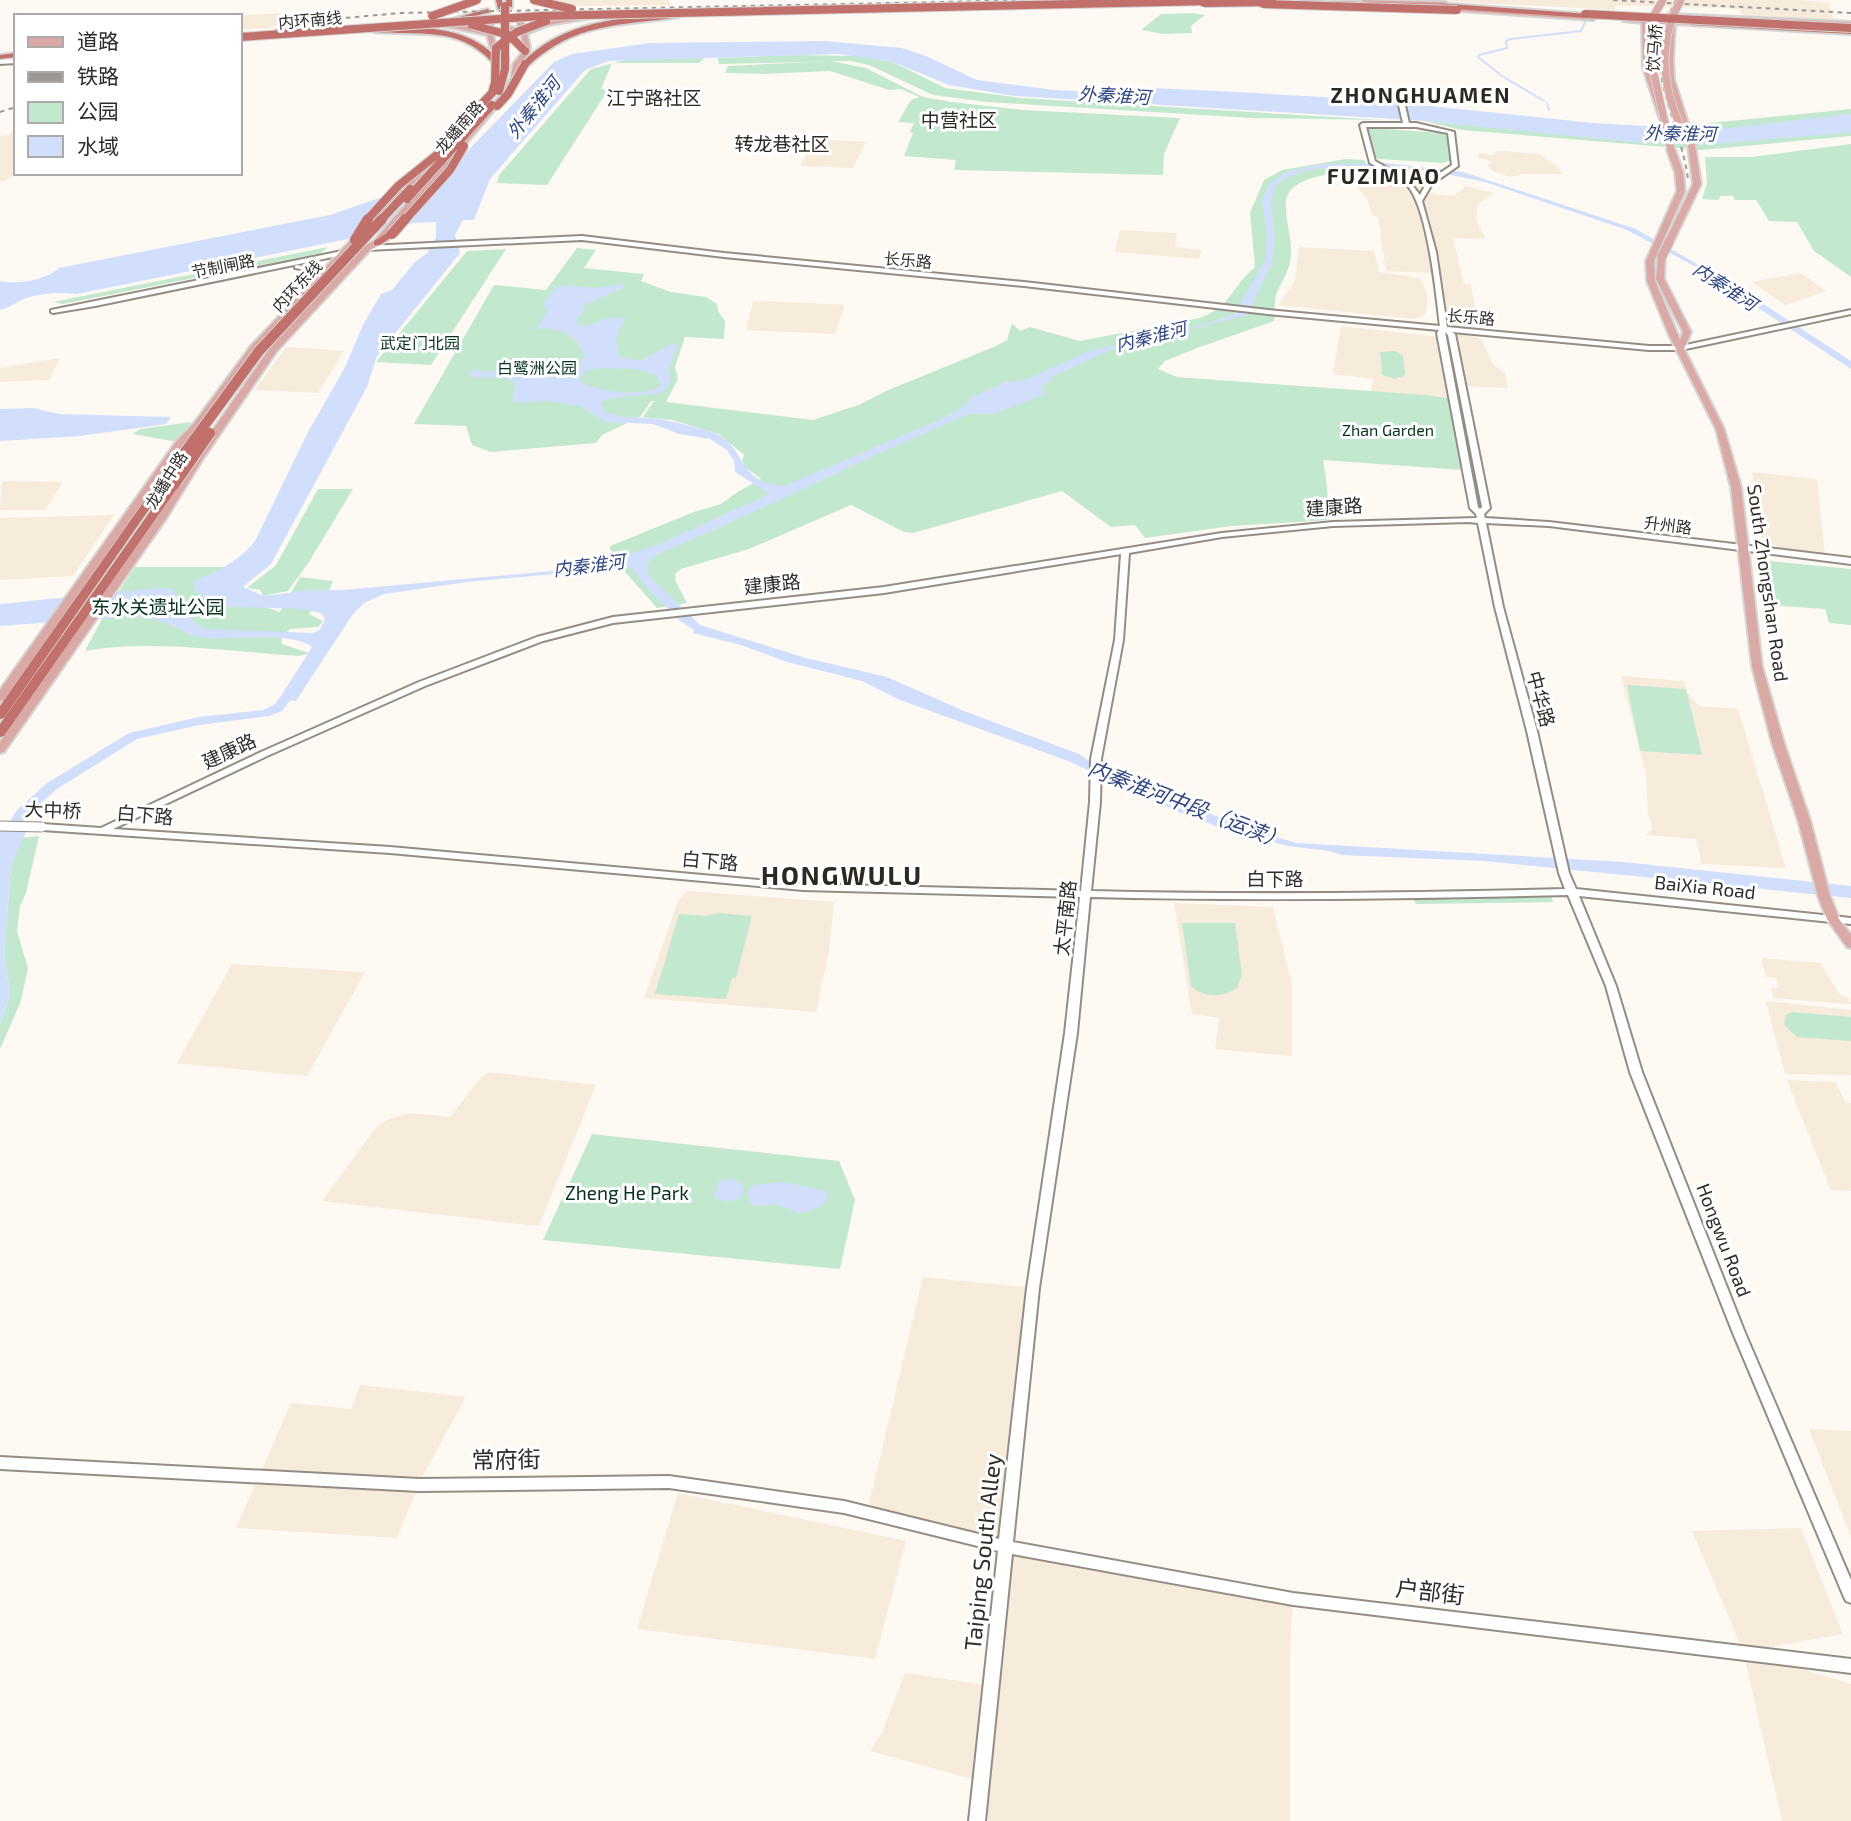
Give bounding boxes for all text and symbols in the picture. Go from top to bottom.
street label: 内环南线 [277,7,343,32]
legend [14,14,242,175]
street label: 饮马桥 [1643,24,1664,72]
text: 道路 [77,28,119,53]
text: 铁路 [77,63,119,88]
water label: 外秦淮河 [502,70,566,142]
water label: 外秦淮河 [1078,82,1154,108]
district label: ZHONGHUAMEN [1330,82,1512,107]
district label: 江宁路社区 [606,86,702,109]
street label: 龙蟠南路 [430,96,487,157]
text: 公园 [77,98,119,123]
district label: 中营社区 [921,108,997,131]
water label: 外秦淮河 [1644,121,1719,145]
district label: 转龙巷社区 [734,132,830,155]
text: 水域 [77,133,119,158]
district label: FUZIMIAO [1327,163,1441,188]
street label: 长乐路 [883,248,933,271]
street label: 节制闸路 [190,250,256,281]
street label: 内环东线 [268,256,325,316]
water label: 内秦淮河 [1689,257,1764,317]
street label: 长乐路 [1446,305,1496,328]
water label: 内秦淮河 [1113,316,1191,355]
park label: 武定门北园 [380,333,460,352]
park label: 白鹭洲公园 [497,358,577,377]
park label: Zhan Garden [1342,420,1434,439]
street label: 龙蟠中路 [141,448,191,512]
street label: South Zhongshan Road [1743,483,1794,683]
street label: 建康路 [1305,493,1363,520]
street label: 升州路 [1643,512,1693,537]
water label: 内秦淮河 [552,549,629,580]
street label: 建康路 [742,569,802,598]
park label: 东水关遗址公园 [91,595,225,618]
street label: 中华路 [1523,668,1560,729]
street label: 建康路 [198,728,259,773]
water label: 内秦淮河中段（运渎） [1085,754,1290,853]
street label: 大中桥 [24,797,82,822]
street label: 白下路 [116,801,174,828]
street label: 白下路 [681,847,739,874]
district label: HONGWULU [761,859,923,890]
street label: 白下路 [1246,867,1304,890]
street label: BaiXia Road [1653,870,1757,903]
street label: 太平南路 [1049,879,1080,957]
street label: Hongwu Road [1692,1180,1757,1300]
park label: Zheng He Park [565,1181,689,1204]
street label: 常府街 [471,1444,541,1474]
street label: Taiping South Alley [958,1452,1006,1652]
street label: 户部街 [1394,1573,1466,1609]

